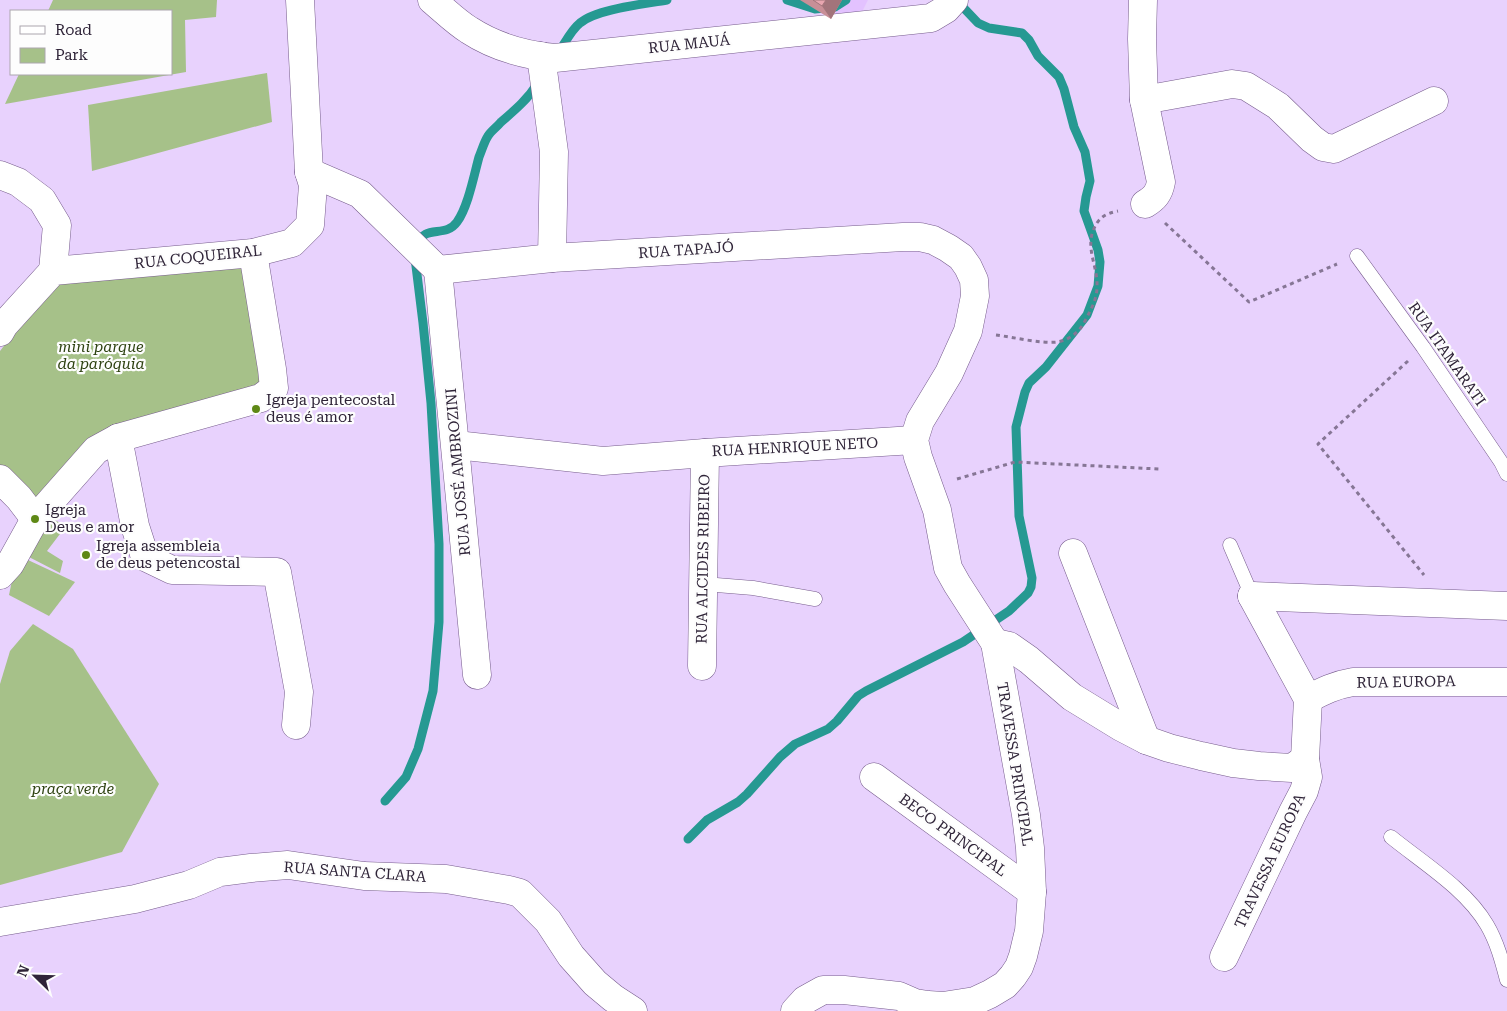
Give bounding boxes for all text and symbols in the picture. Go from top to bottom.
legend [10,10,172,75]
text: Road [55,21,92,39]
street label: RUA MAUÁ [647,31,731,57]
text: Park [55,46,89,64]
street label: RUA TAPAJÓ [637,237,735,262]
street label: RUA COQUEIRAL [133,241,263,273]
street label: RUA ITAMARATI [1404,299,1490,409]
park label: mini parque da paróquia [57,338,145,373]
street label: RUA JOSÉ AMBROZINI [442,387,474,557]
place label: Igreja pentecostal deus é amor [266,391,396,426]
marker: Igreja pentecostal deus é amor [250,403,262,415]
street label: RUA HENRIQUE NETO [711,434,879,460]
street label: RUA ALCIDES RIBEIRO [693,474,713,644]
place label: Igreja Deus e amor [45,501,134,536]
marker: Igreja Deus e amor [29,513,41,525]
place label: Igreja assembleia de deus petencostal [96,537,241,572]
marker: Igreja assembleia de deus petencostal [80,549,92,561]
street label: RUA EUROPA [1356,672,1456,692]
street label: TRAVESSA PRINCIPAL [993,681,1037,847]
park label: praça verde [31,780,115,798]
street label: BECO PRINCIPAL [896,790,1010,880]
street label: TRAVESSA EUROPA [1231,790,1309,931]
street label: RUA SANTA CLARA [283,858,427,886]
north arrow [10,951,60,1001]
text: N [14,963,33,979]

